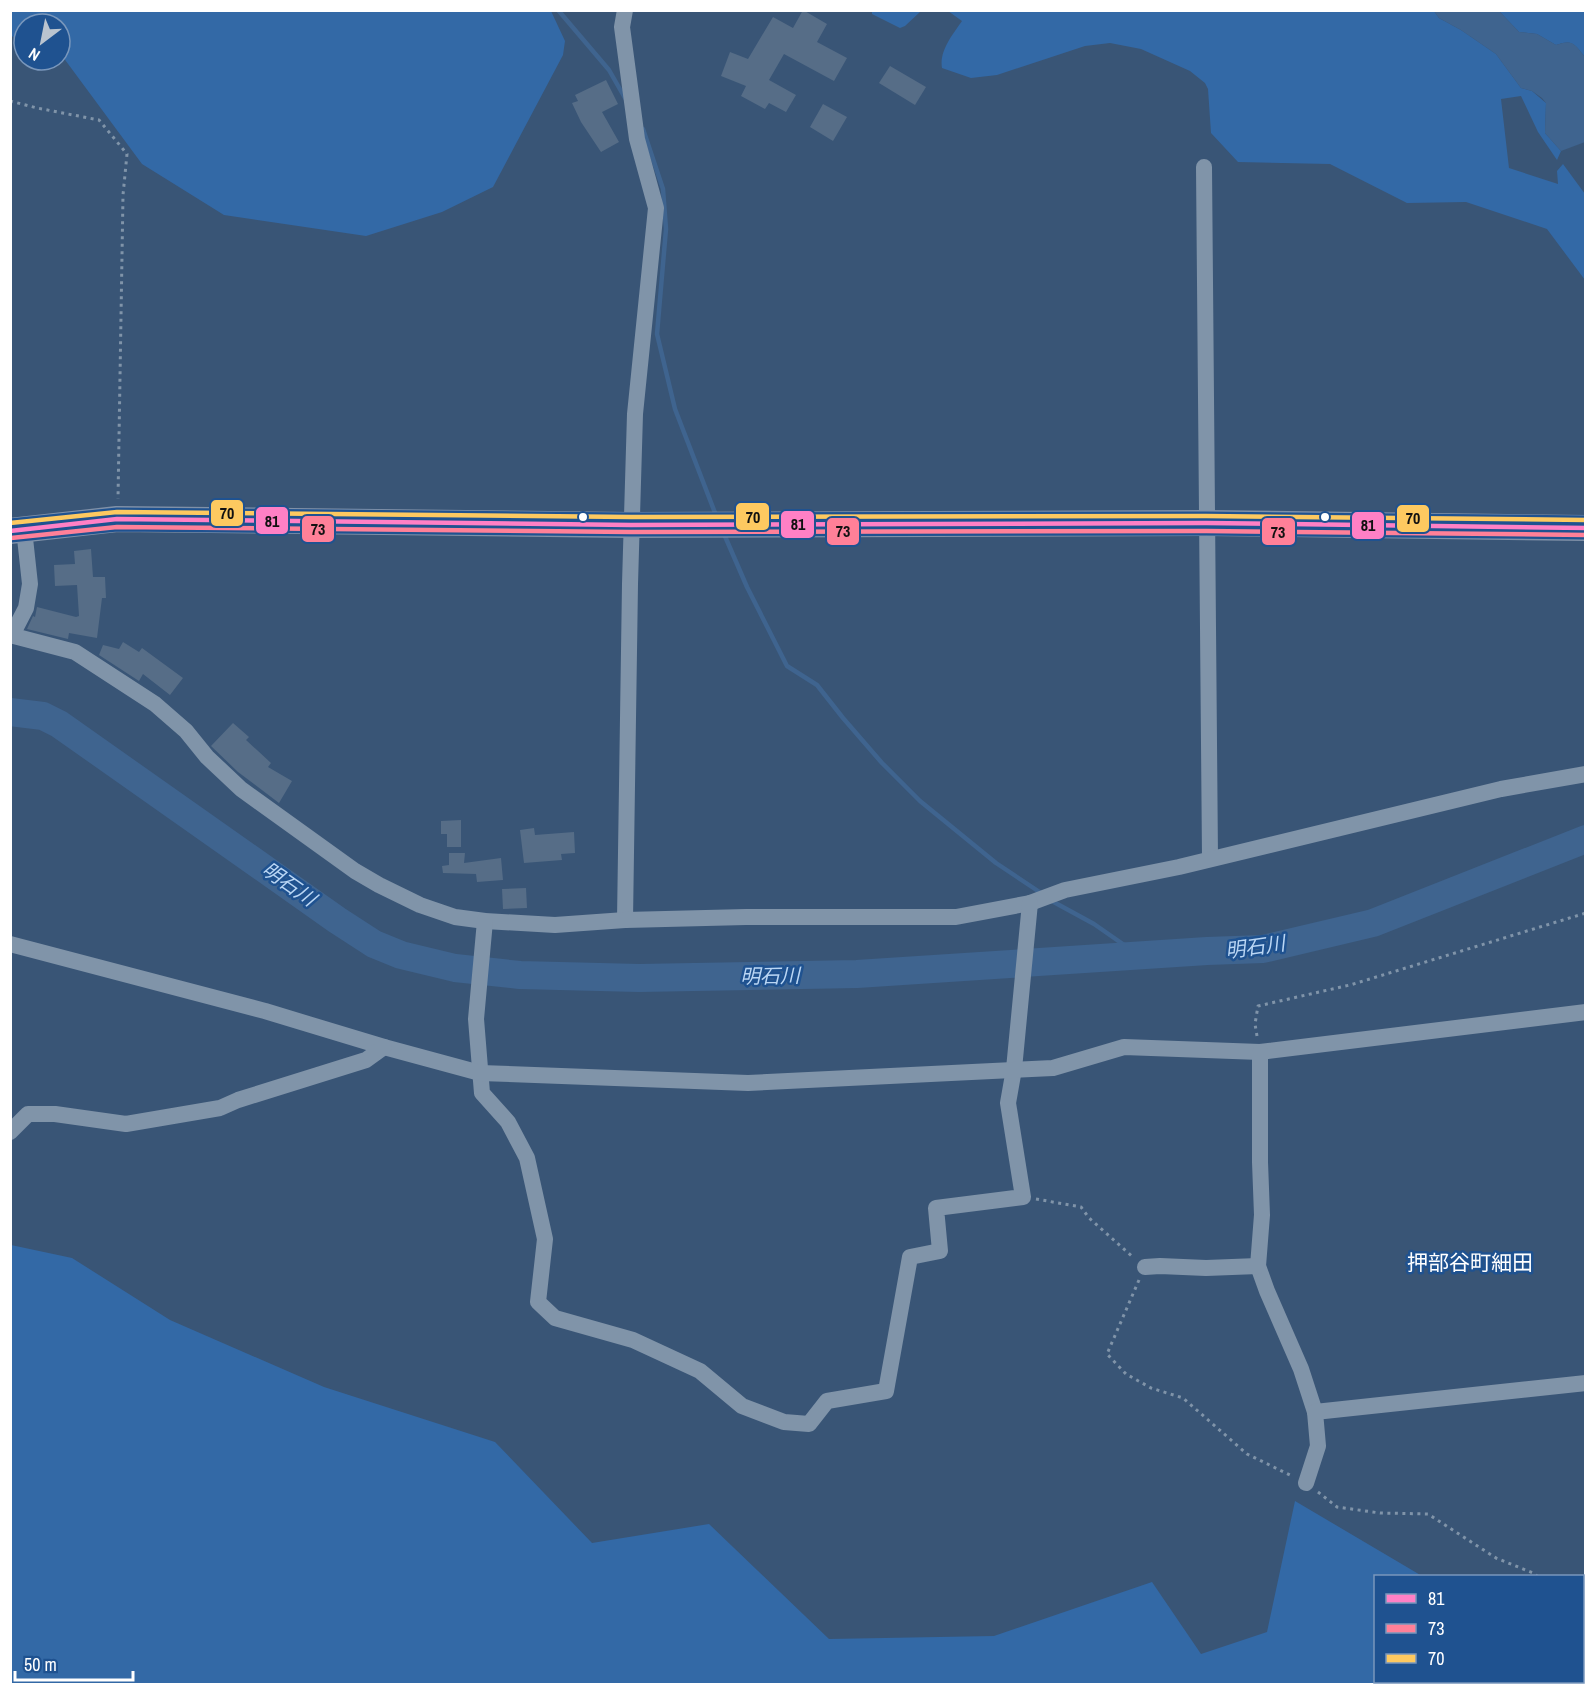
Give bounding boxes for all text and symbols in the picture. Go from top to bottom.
north arrow [12,12,72,72]
text: N [24,43,44,67]
line badge: 70 [210,499,244,527]
text: 70 [220,502,234,524]
line badge: 70 [735,502,770,531]
line badge: 70 [1396,504,1430,533]
line badge: 81 [255,506,289,535]
text: 70 [746,506,760,528]
text: 70 [1406,507,1420,529]
text: 81 [265,510,280,532]
line badge: 81 [780,510,815,539]
unlabelled marker [577,511,589,523]
unlabelled marker [1319,511,1331,523]
line badge: 81 [1351,511,1385,540]
text: 81 [791,513,806,535]
text: 81 [1361,514,1376,536]
line badge: 73 [301,515,335,543]
line badge: 73 [826,517,860,546]
line badge: 73 [1261,517,1296,546]
text: 73 [311,518,325,540]
text: 73 [836,520,850,542]
text: 73 [1271,521,1285,543]
water label: 明石川 [257,855,323,913]
water label: 明石川 [1223,929,1288,964]
water label: 明石川 [740,961,802,990]
district label: 押部谷町細田 [1407,1248,1533,1277]
legend [1374,1575,1584,1683]
text: 81 [1428,1586,1445,1611]
text: 73 [1428,1616,1444,1641]
scale bar [15,1644,134,1682]
text: 70 [1428,1646,1444,1671]
text: 50 m [24,1652,57,1677]

